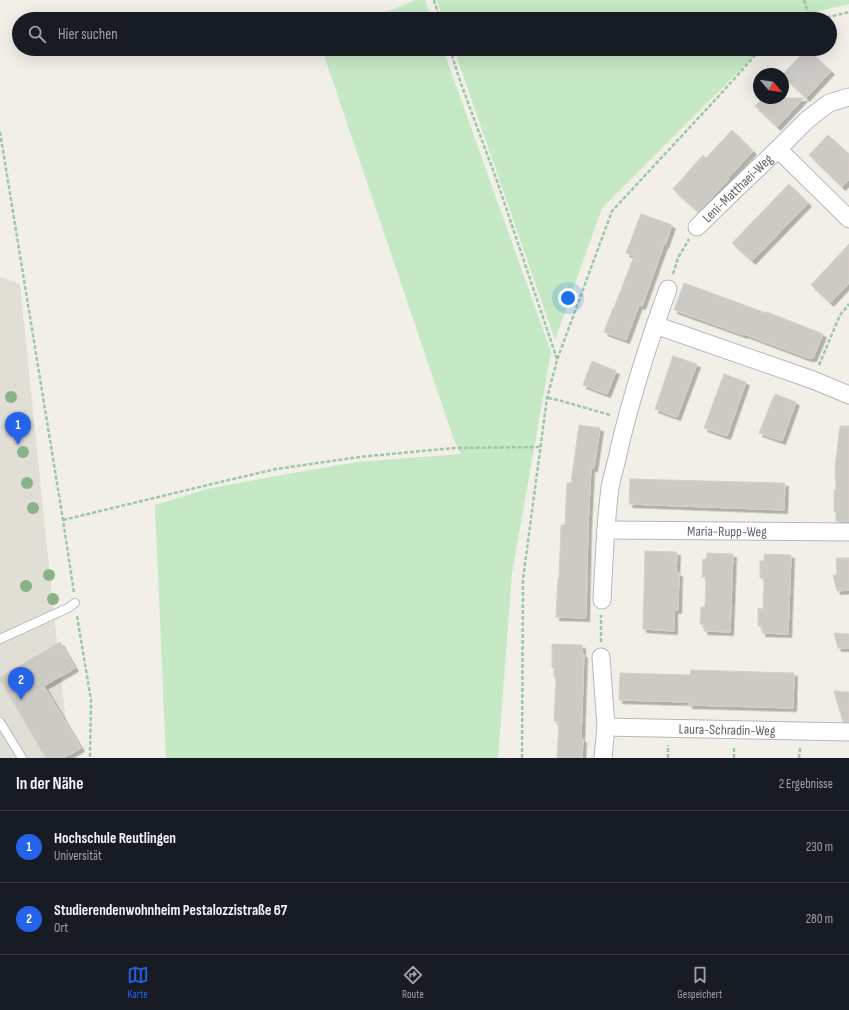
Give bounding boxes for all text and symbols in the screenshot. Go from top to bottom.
search box [12,12,837,56]
icon: search [26,23,48,45]
text: Hier suchen [58,25,118,44]
north arrow [753,68,789,104]
street label: Leni-Matthaei-Weg [698,150,776,226]
your location [558,288,578,308]
pin: 1 [5,412,31,445]
street label: Maria-Rupp-Weg [687,522,767,540]
pin: 2 [8,667,34,700]
street label: Laura-Schradin-Weg [678,720,776,739]
text: In der Nähe [16,774,83,794]
text: 2 Ergebnisse [779,776,833,792]
text: Hochschule Reutlingen [54,829,176,848]
text: 1 [26,839,32,855]
text: 230 m [806,839,833,855]
text: Universität [54,848,102,864]
text: Studierendenwohnheim Pestalozzistraße 67 [54,901,287,920]
text: 2 [26,911,32,927]
text: 280 m [806,911,833,927]
text: Ort [54,920,68,936]
tab: Karte [127,964,149,1001]
tab: Route [402,964,424,1001]
tab: Gespeichert [677,964,722,1001]

